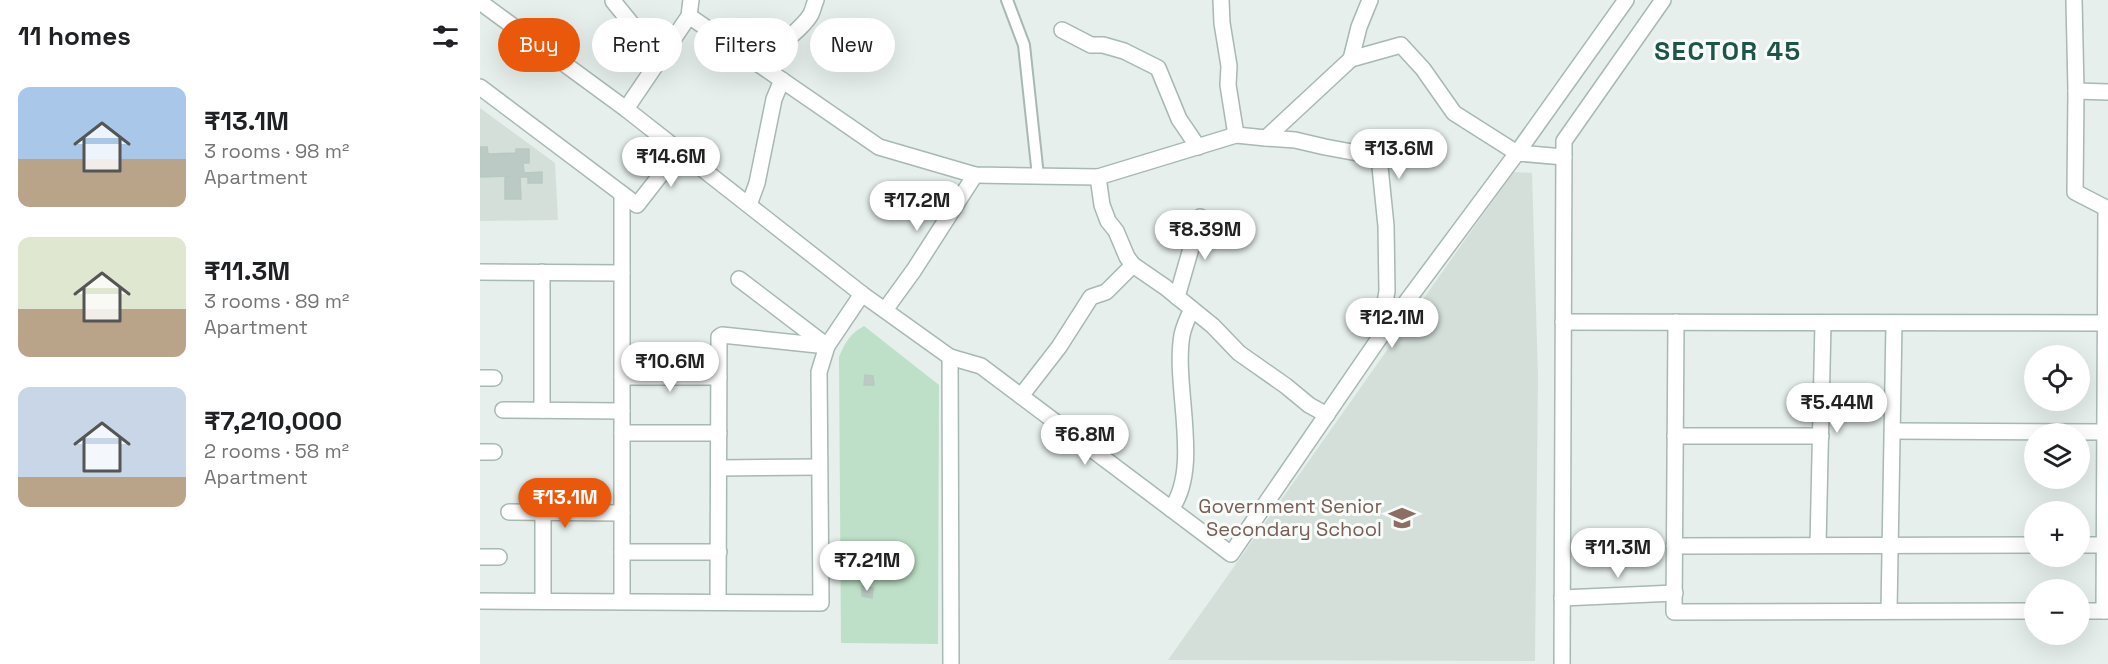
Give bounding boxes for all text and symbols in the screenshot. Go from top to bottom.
chip: Buy [498,18,580,72]
chip: Rent [592,18,682,72]
chip: Filters [694,18,798,72]
chip: New [810,18,895,72]
text: 11 homes [18,19,131,53]
icon: filters [429,20,462,53]
district label: SECTOR 45 [1654,34,1802,68]
text: ₹13.1M [204,104,289,138]
icon: home [66,111,138,183]
pin: ₹13.6M [1350,129,1448,180]
text: ₹13.6M [1364,135,1434,161]
pin: ₹14.6M [622,137,720,188]
text: 3 rooms · 98 m² [204,138,349,164]
text: ₹14.6M [636,143,706,169]
text: Apartment [204,164,308,190]
pin: ₹17.2M [868,181,966,232]
text: ₹17.2M [884,187,950,213]
pin: ₹8.39M [1156,210,1254,261]
text: ₹8.39M [1169,216,1241,242]
text: ₹11.3M [204,254,290,288]
icon: home [66,261,138,333]
text: 3 rooms · 89 m² [204,288,349,314]
pin: ₹12.1M [1343,298,1441,349]
text: ₹12.1M [1360,304,1424,330]
text: Apartment [204,314,308,340]
pin: ₹10.6M [621,342,719,393]
map controls [2024,345,2090,645]
button: locate [2024,345,2090,411]
text: ₹10.6M [635,348,705,374]
pin: ₹5.44M [1788,383,1886,434]
text: ₹5.44M [1800,389,1874,415]
text: ₹7,210,000 [204,404,342,438]
icon: home [66,411,138,483]
pin: ₹6.8M [1043,415,1127,466]
text: ₹6.8M [1055,421,1115,447]
button: layers [2024,423,2090,489]
text: 2 rooms · 58 m² [204,438,349,464]
text: Apartment [204,464,308,490]
pin: ₹13.1M [516,478,614,529]
text: ₹13.1M [532,484,598,510]
place label: Government Senior Secondary School [1198,493,1382,542]
button: + [2024,501,2090,567]
school or university icon: Government Senior Secondary School [1387,503,1417,533]
pin: ₹11.3M [1569,528,1667,579]
text: ₹11.3M [1585,534,1651,560]
pin: ₹7.21M [818,541,916,592]
text: ₹7.21M [834,547,900,573]
button: − [2024,579,2090,645]

